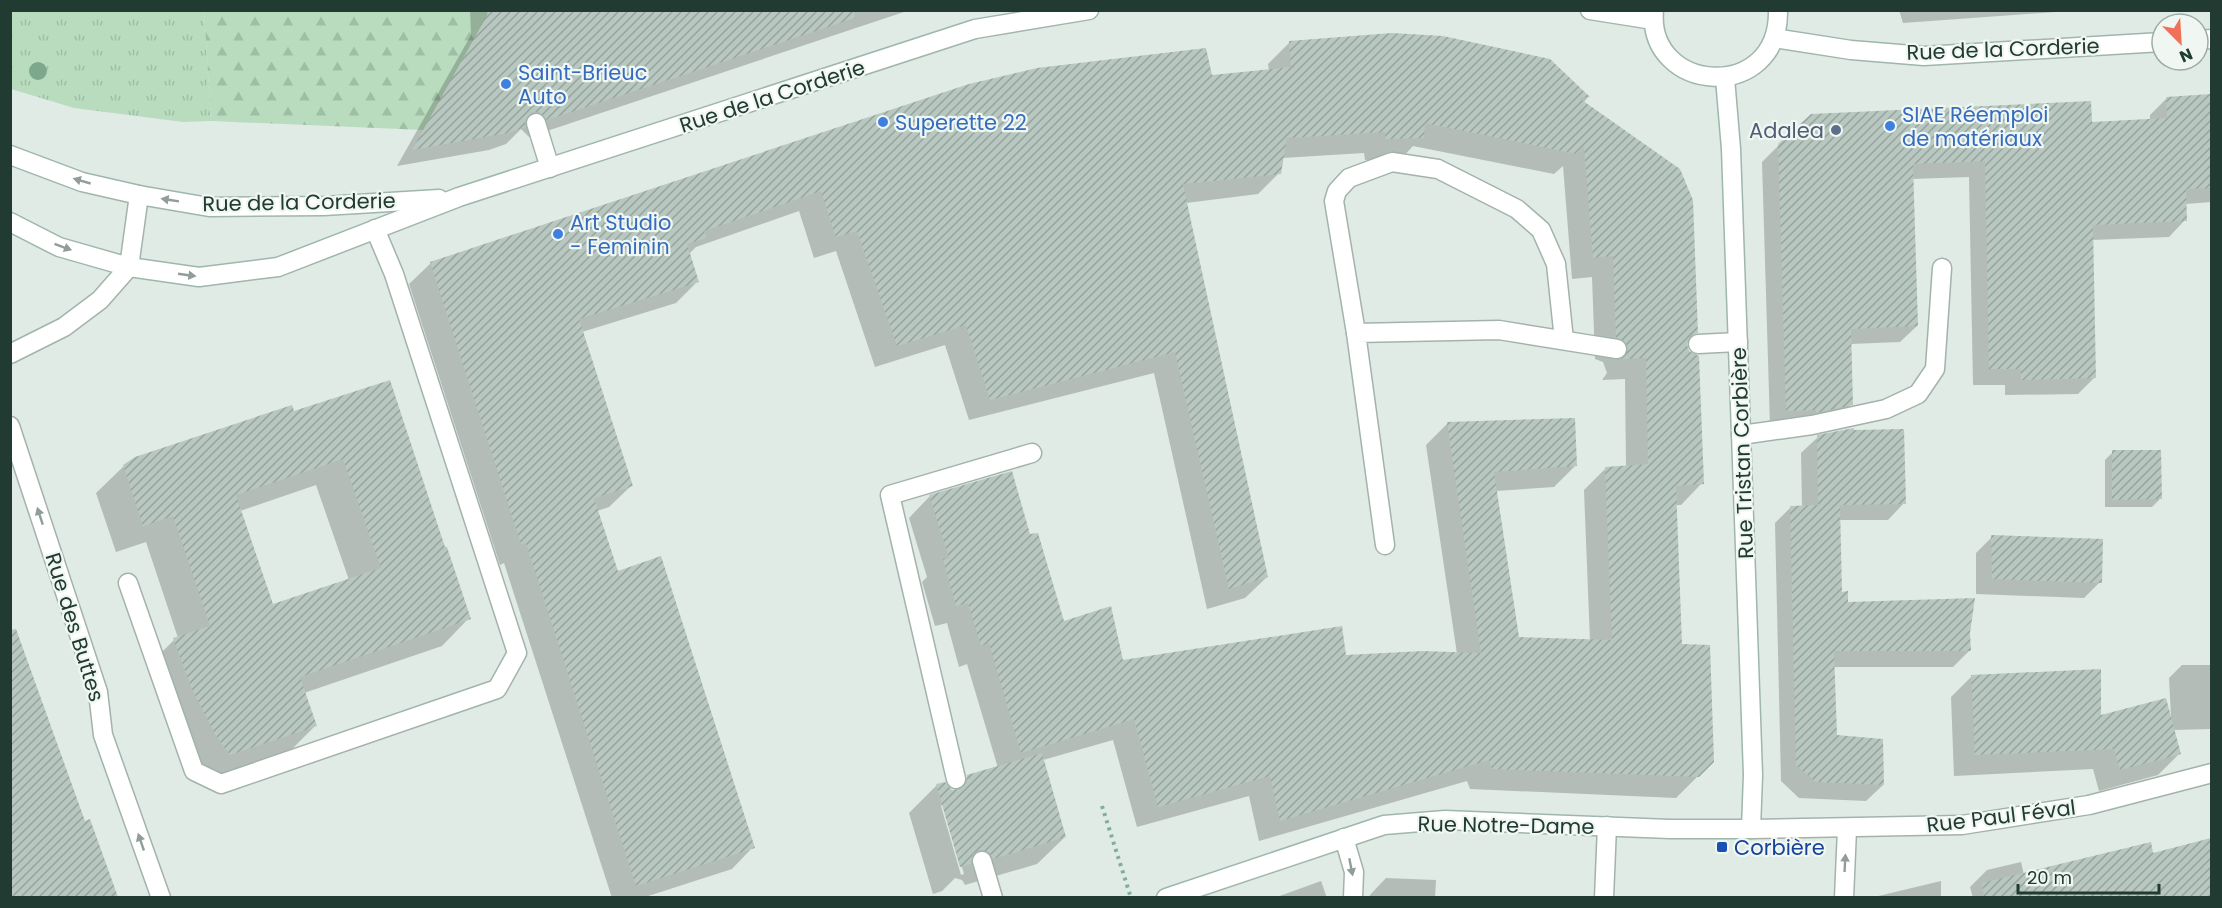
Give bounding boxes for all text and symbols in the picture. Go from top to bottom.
north arrow [2150,12,2210,72]
street label: Rue de la Corderie [1906,31,2100,67]
text: N [2176,42,2196,68]
street label: Rue de la Corderie [676,52,868,140]
place label: Saint-Brieuc Auto [518,58,647,111]
marker: Saint-Brieuc Auto [499,77,513,91]
place label: SIAE Réemploi de matériaux [1902,100,2048,153]
place label: Superette 22 [895,108,1027,137]
marker: Superette 22 [876,115,890,129]
place label: Adalea [1749,116,1824,145]
marker: SIAE Réemploi de matériaux [1883,119,1897,133]
marker: Adalea [1829,123,1843,137]
one-way arrow [73,176,91,186]
street label: Rue de la Corderie [202,186,396,218]
one-way arrow [160,195,179,204]
place label: Art Studio - Feminin [570,208,671,261]
marker: Art Studio - Feminin [551,227,565,241]
one-way arrow [54,243,72,253]
one-way arrow [178,271,197,280]
street label: Rue Tristan Corbière [1724,347,1760,559]
one-way arrow [35,507,45,525]
street label: Rue des Buttes [39,549,111,705]
street label: Rue Paul Féval [1925,792,2077,840]
street label: Rue Notre-Dame [1417,809,1595,841]
one-way arrow [136,833,146,851]
place label: Corbière [1734,833,1825,862]
marker: Corbière [1715,840,1729,854]
one-way arrow [1841,854,1850,873]
scale bar [2018,857,2159,895]
one-way arrow [1347,858,1356,877]
text: 20 m [2027,865,2072,890]

